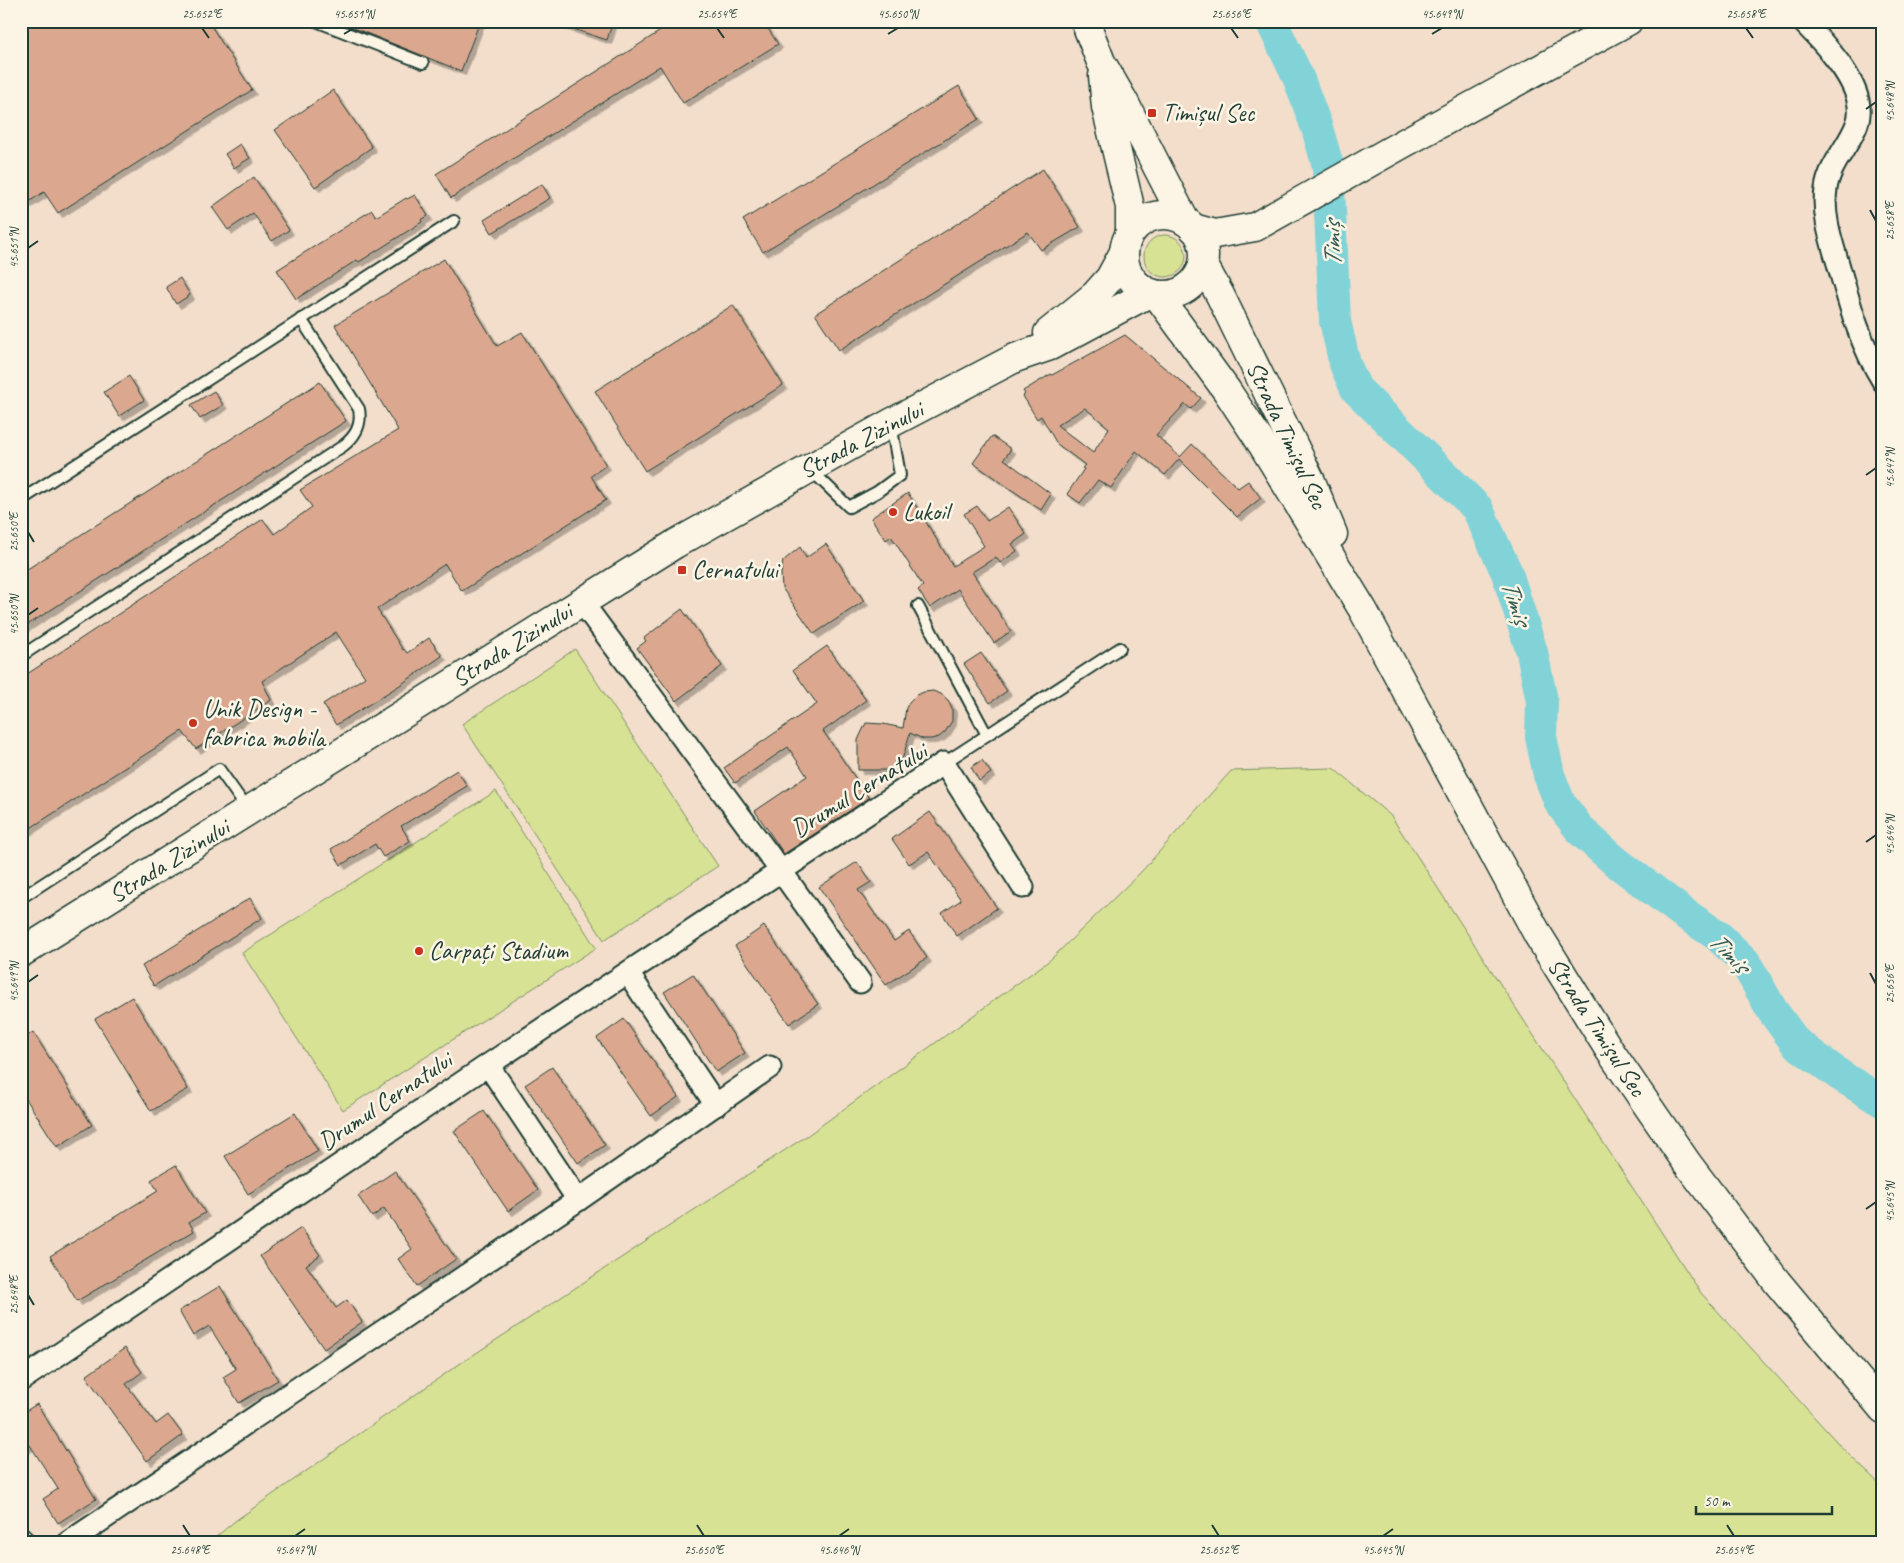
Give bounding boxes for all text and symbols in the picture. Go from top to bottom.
text: 25.652°E [182,6,223,22]
text: 45.651°N [334,6,376,22]
text: 25.654°E [697,6,738,22]
text: 45.650°N [878,6,920,22]
text: 25.656°E [1211,6,1252,22]
text: 45.649°N [1422,6,1464,22]
text: 25.658°E [1726,6,1767,22]
text: 45.648°N [1882,80,1898,122]
place label: Timișul Sec [1162,97,1255,129]
marker: Timișul Sec [1146,107,1158,119]
text: 25.658°E [1882,200,1898,241]
water label: Timiș [1315,216,1349,267]
text: 45.651°N [6,226,22,268]
street label: Strada Timișul Sec [1239,356,1336,515]
street label: Strada Zizinului [793,392,931,486]
text: 45.647°N [1882,446,1898,488]
place label: Lukoil [903,496,954,528]
marker: Lukoil [887,506,899,518]
text: 25.650°E [6,511,22,552]
place label: Cernatului [692,554,781,586]
marker: Cernatului [676,564,688,576]
water label: Timiș [1493,575,1541,634]
text: 45.650°N [6,593,22,635]
street label: Strada Zizinului [446,594,581,695]
place label: Unik Design - fabrica mobila [203,693,328,754]
marker: Unik Design - fabrica mobila [187,717,199,729]
street label: Drumul Cernatului [785,734,936,845]
street label: Strada Zizinului [103,810,238,911]
text: 45.646°N [1882,813,1898,855]
water label: Timiș [1701,924,1760,983]
place label: Carpați Stadium [429,935,569,967]
marker: Carpați Stadium [413,945,425,957]
street label: Strada Timișul Sec [1540,952,1654,1103]
text: 45.649°N [6,960,22,1002]
text: 25.656°E [1882,963,1898,1004]
street label: Drumul Cernatului [312,1043,461,1157]
text: 45.645°N [1882,1180,1898,1222]
text: 25.648°E [6,1274,22,1315]
scale bar [1696,1483,1833,1515]
text: 50 m [1704,1492,1731,1511]
text: 25.648°E [170,1542,211,1558]
text: 45.647°N [275,1542,317,1558]
text: 25.650°E [684,1542,725,1558]
text: 45.646°N [819,1542,861,1558]
text: 25.652°E [1199,1542,1240,1558]
text: 45.645°N [1363,1542,1405,1558]
text: 25.654°E [1714,1542,1755,1558]

